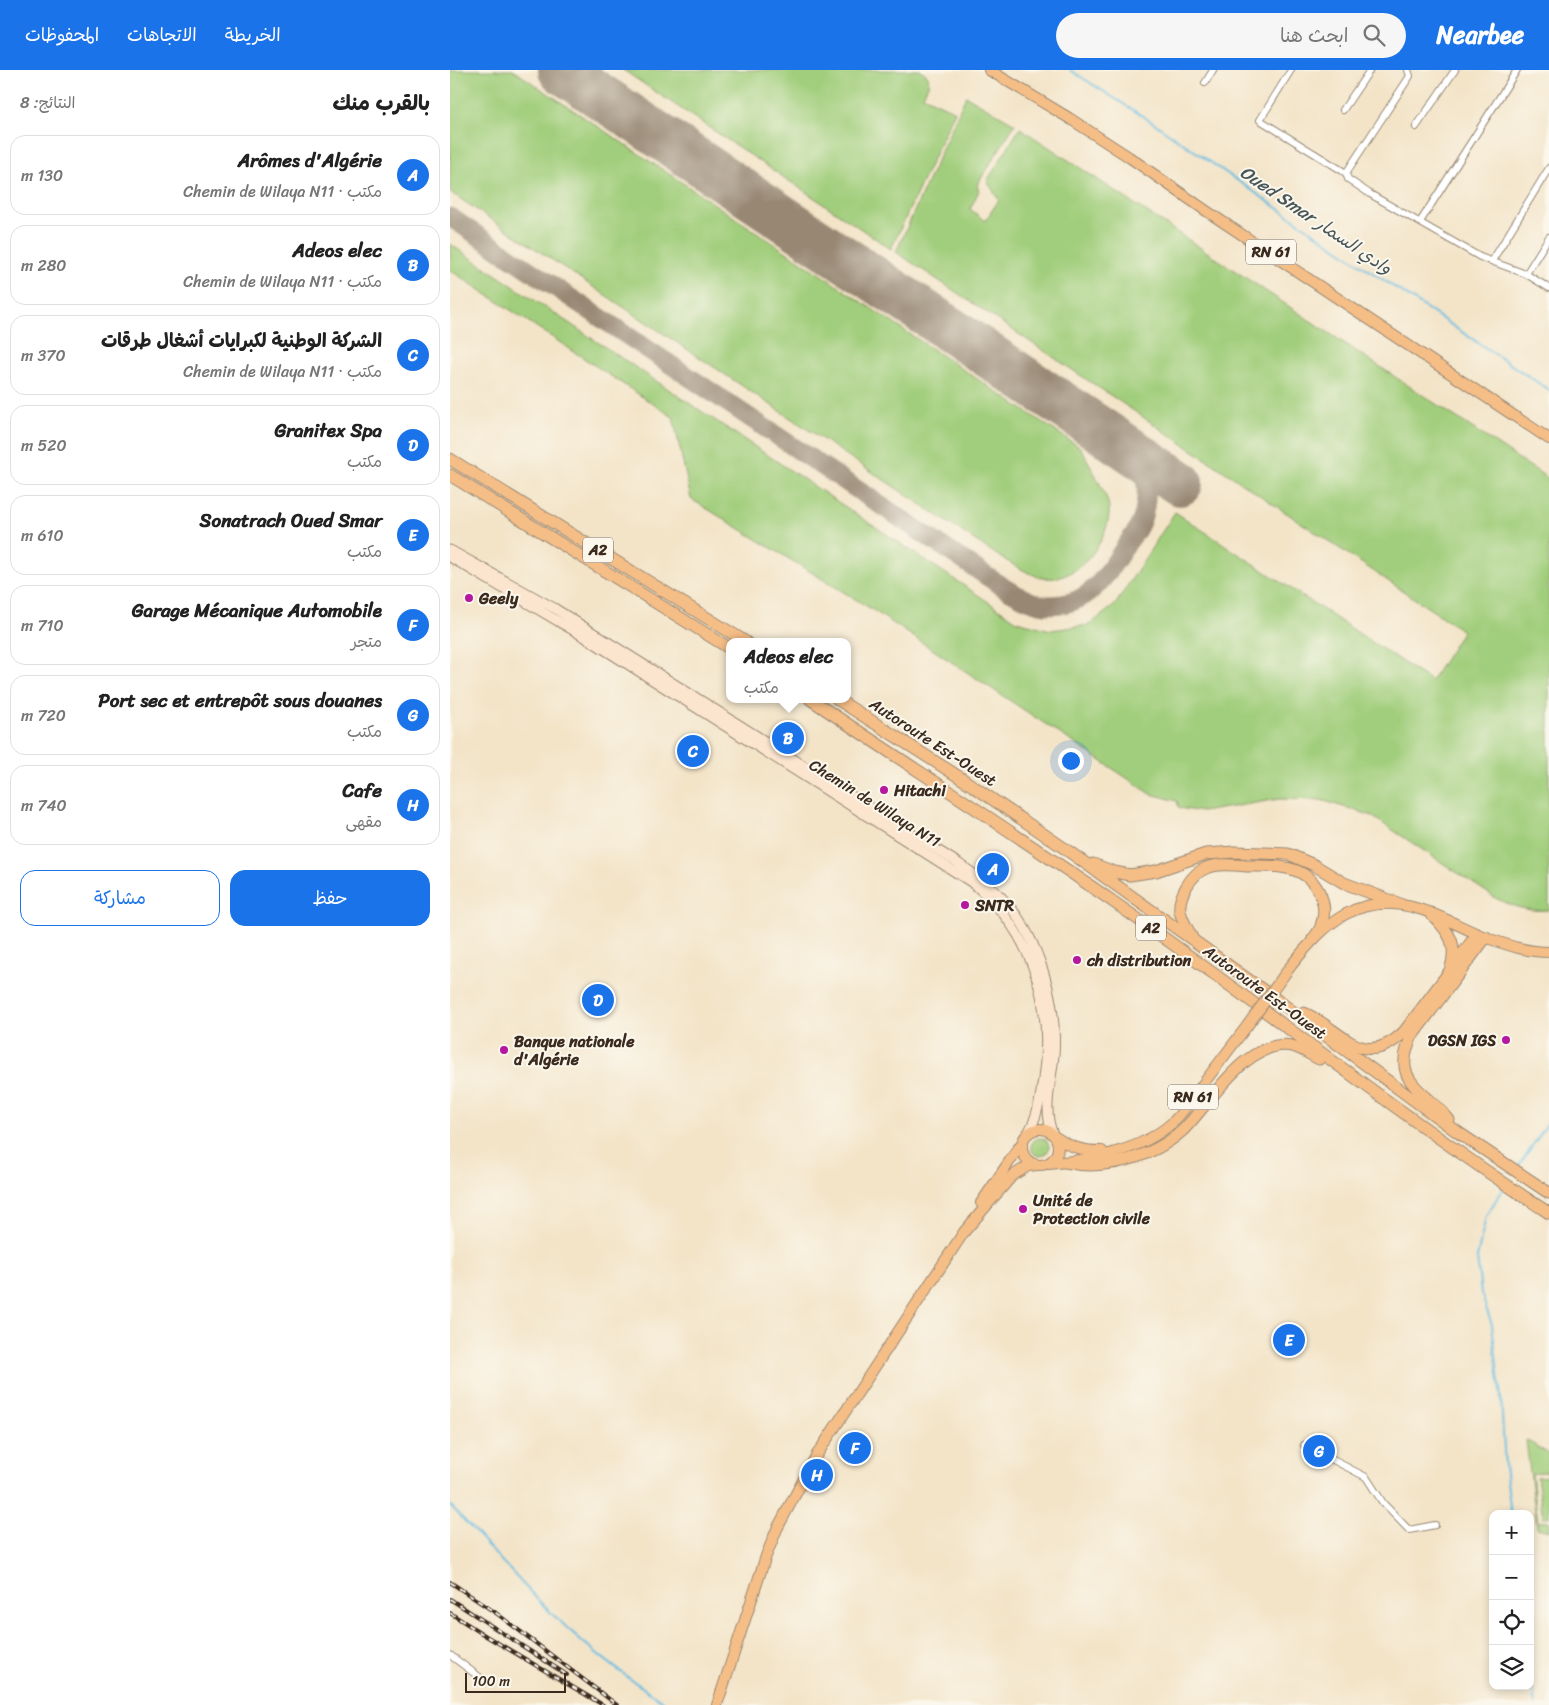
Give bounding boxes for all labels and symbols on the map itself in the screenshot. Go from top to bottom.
water label: Oued Smar وادي السمار [1233,157,1400,284]
road number: RN 61 [1246,240,1296,264]
road number: A2 [583,538,613,562]
place label: Geely [478,584,519,613]
marker: Geely [463,592,475,604]
street label: Autoroute Est-Ouest [862,689,1003,794]
pin: B [772,719,804,757]
pin: C [677,732,709,770]
your location [1058,748,1084,774]
street label: Chemin de Wilaya N11 [803,751,947,855]
place label: Hitachi [893,776,946,805]
marker: Hitachi [878,784,890,796]
pin: A [977,850,1009,888]
place label: SNTR [974,891,1014,920]
marker: SNTR [959,899,971,911]
road number: A2 [1136,916,1166,940]
street label: Autoroute Est-Ouest [1196,936,1333,1047]
place label: ch distribution [1086,946,1192,975]
marker: ch distribution [1071,954,1083,966]
pin: D [582,981,614,1019]
place label: DGSN IGS [1428,1026,1496,1055]
place label: Banque nationale d'Algérie [514,1027,635,1074]
marker: DGSN IGS [1500,1034,1512,1046]
marker: Banque nationale d'Algérie [498,1044,510,1056]
road number: RN 61 [1168,1084,1218,1110]
place label: Unité de Protection civile [1033,1186,1151,1233]
marker: Unité de Protection civile [1017,1203,1029,1215]
pin: E [1273,1321,1305,1359]
pin: F [839,1429,871,1467]
pin: G [1303,1432,1335,1470]
pin: H [801,1456,833,1494]
scale bar [465,1670,566,1693]

